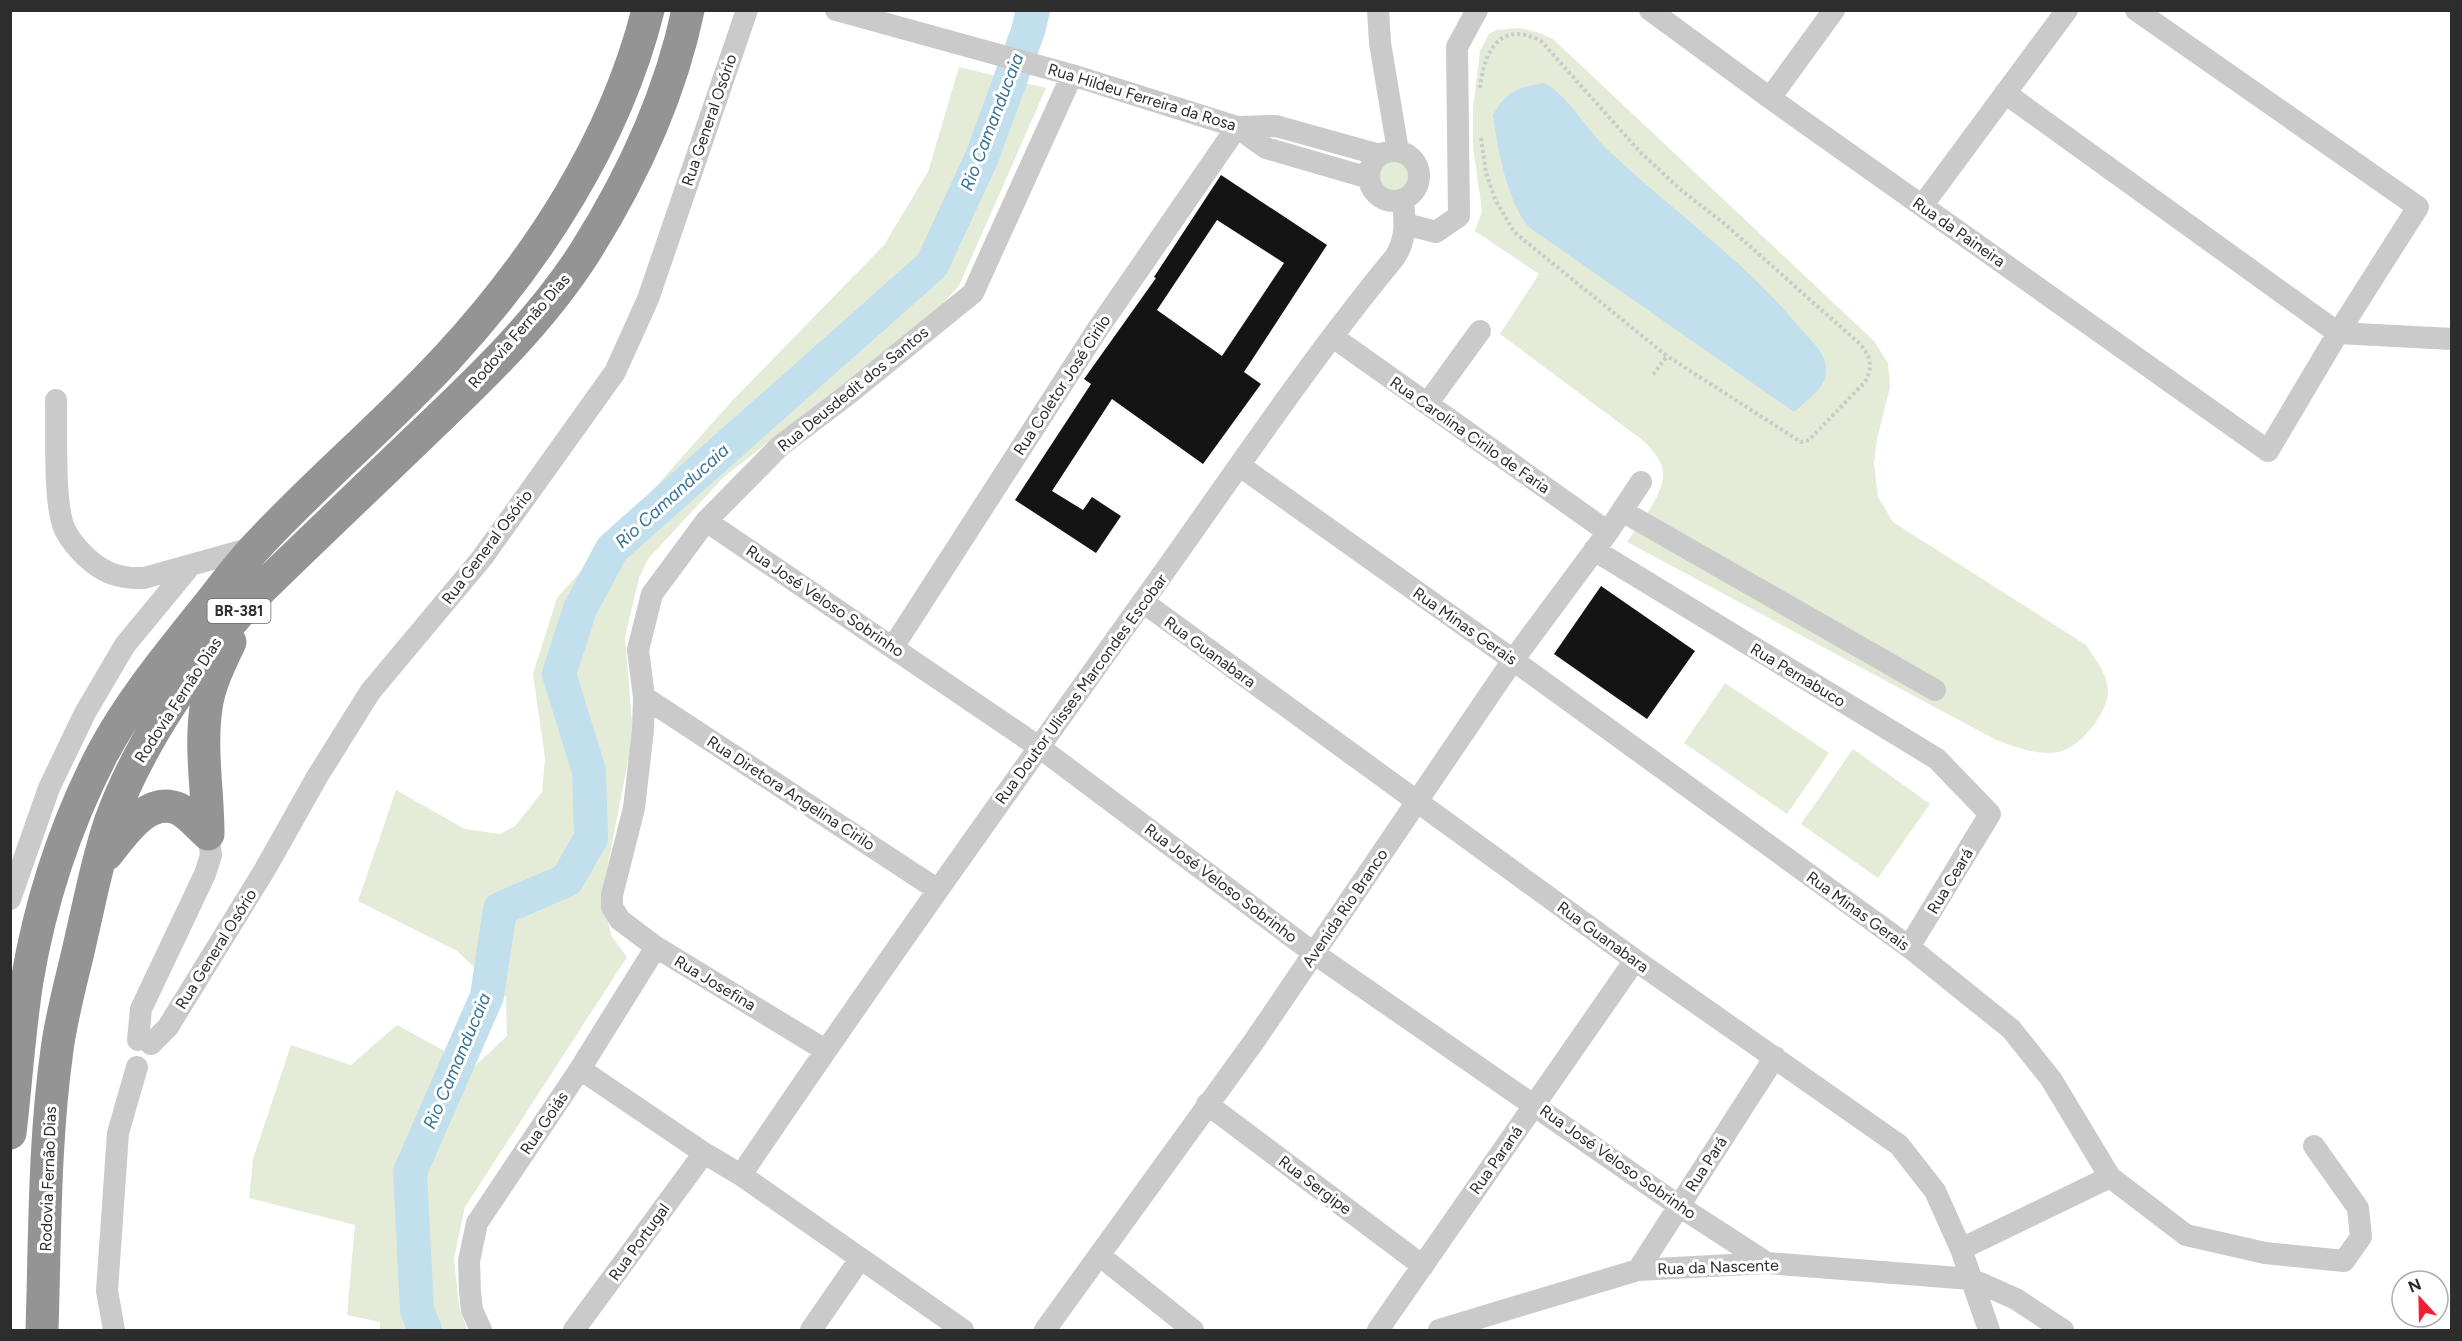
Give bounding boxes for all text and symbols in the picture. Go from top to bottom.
water label: Rio Camanducaia [956,50,1029,194]
street label: Rua General Osório [678,52,740,188]
street label: Rua Hildeu Ferreira da Rosa [1046,59,1238,135]
street label: Rua da Paineira [1909,193,2009,271]
street label: Rodovia Fernão Dias [464,270,574,392]
street label: Rua Coletor José Cirilo [1009,311,1115,459]
street label: Rua Deusdedit dos Santos [774,322,932,456]
street label: Rua Carolina Cirilo de Faria [1386,372,1554,498]
water label: Rio Camanducaia [611,439,734,553]
street label: Rua General Osório [438,486,536,608]
street label: Rua José Veloso Sobrinho [743,541,907,661]
street label: Rua Doutor Ulisses Marcondes Escobar [991,570,1171,808]
street label: Rua Minas Gerais [1409,583,1521,669]
road number: BR-381 [208,599,270,623]
street label: Rua Guanabara [1161,612,1259,692]
street label: Rodovia Fernão Dias [130,634,226,766]
street label: Rua Pernabuco [1747,639,1849,711]
street label: Rua Diretora Angelina Cirilo [704,732,878,854]
street label: Rua José Veloso Sobrinho [1141,819,1301,947]
street label: Avenida Rio Branco [1298,845,1392,971]
street label: Rua Ceará [1923,845,1977,917]
street label: Rua Minas Gerais [1803,867,1913,955]
street label: Rua General Osório [171,885,261,1013]
street label: Rua Guanabara [1554,897,1652,977]
street label: Rua Josefina [671,951,759,1015]
water label: Rio Camanducaia [418,989,496,1132]
street label: Rua Goiás [516,1088,572,1158]
street label: Rua José Veloso Sobrinho [1536,1101,1700,1223]
street label: Rodovia Fernão Dias [36,1106,60,1252]
street label: Rua Paraná [1466,1122,1526,1198]
street label: Rua Pará [1681,1133,1731,1195]
street label: Rua Sergipe [1275,1151,1355,1219]
street label: Rua Portugal [605,1200,673,1284]
street label: Rua da Nascente [1657,1255,1779,1279]
north arrow [2390,1269,2450,1329]
text: N [2405,1274,2424,1297]

